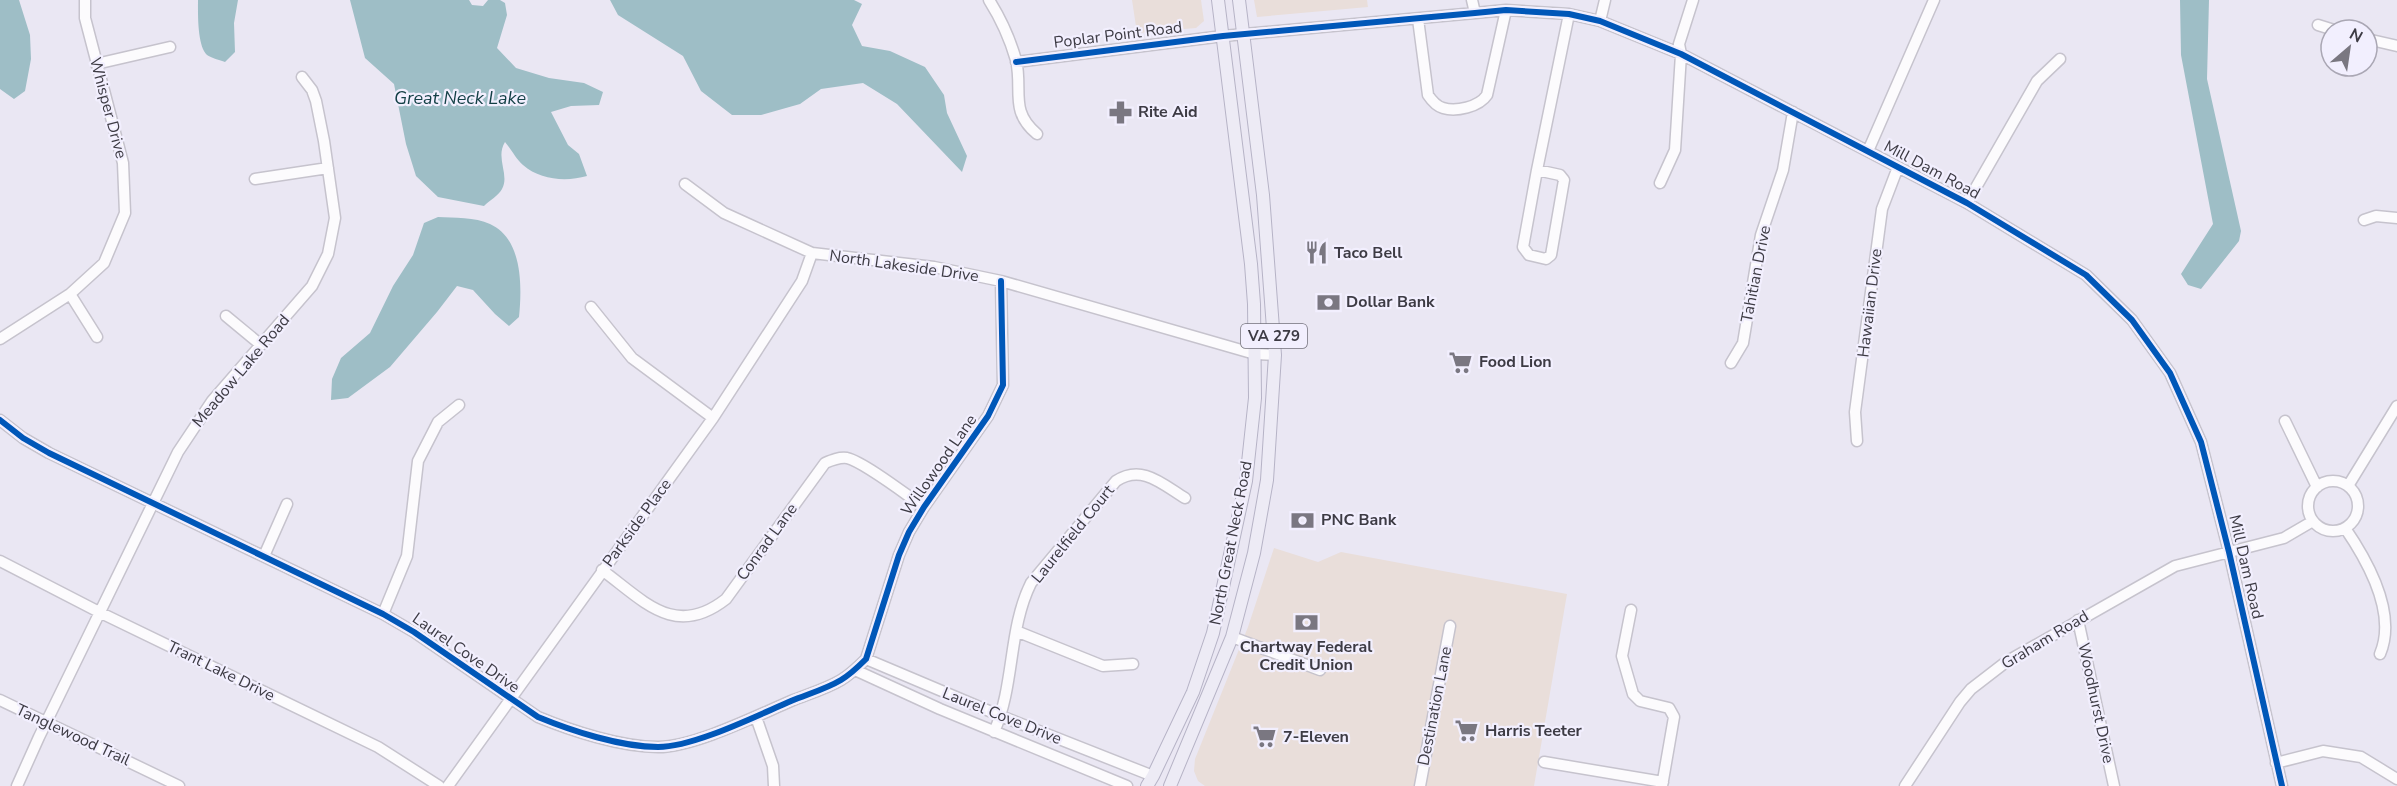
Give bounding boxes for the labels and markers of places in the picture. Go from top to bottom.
pharmacy icon: Rite Aid [1107,99,1133,125]
place label: Rite Aid [1138,101,1198,123]
restaurant icon: Taco Bell [1303,240,1329,266]
place label: Taco Bell [1334,242,1402,264]
bank icon: Dollar Bank [1315,289,1341,315]
place label: Dollar Bank [1346,291,1435,313]
supermarket icon: Food Lion [1448,349,1474,375]
place label: Food Lion [1479,351,1552,373]
bank icon: PNC Bank [1290,507,1316,533]
place label: PNC Bank [1321,509,1397,531]
bank icon: Chartway Federal Credit Union [1293,609,1319,635]
place label: Chartway Federal Credit Union [1240,636,1372,676]
supermarket icon: Harris Teeter [1454,718,1480,744]
place label: Harris Teeter [1485,720,1583,742]
supermarket icon: 7-Eleven [1252,724,1278,750]
place label: 7-Eleven [1283,726,1349,748]

